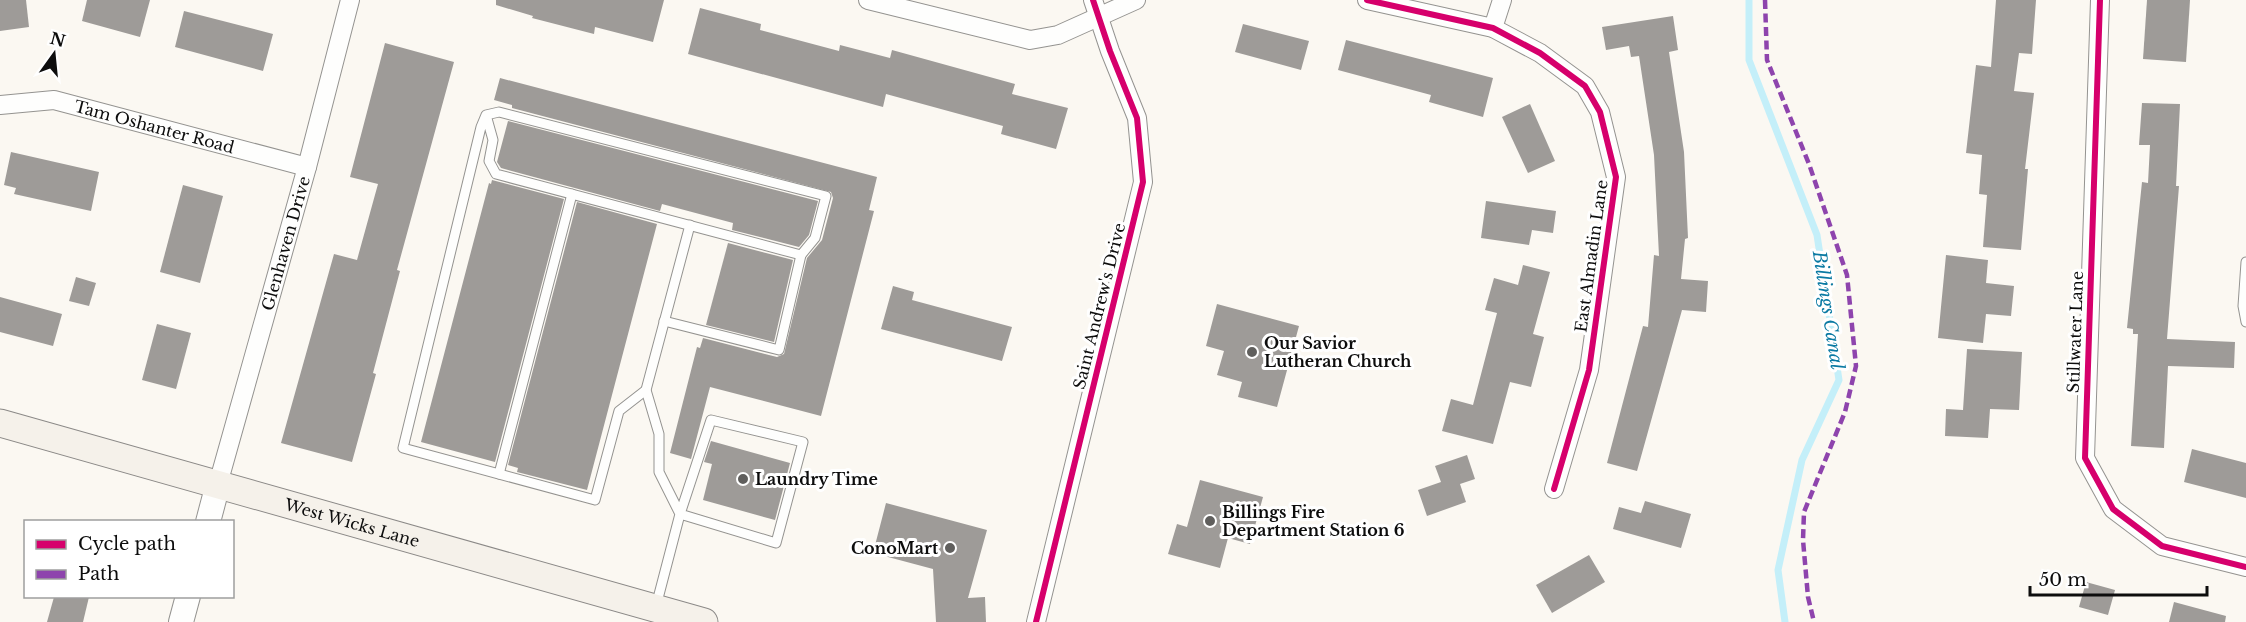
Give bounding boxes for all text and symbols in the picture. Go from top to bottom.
north arrow [24,24,84,84]
text: N [48,28,68,51]
street label: Tam Oshanter Road [72,96,237,157]
street label: Glenhaven Drive [257,174,314,313]
street label: East Almadin Lane [1570,178,1612,334]
street label: Saint Andrew's Drive [1069,221,1129,391]
water label: Billings Canal [1808,248,1848,371]
street label: Stillwater Lane [2063,271,2087,393]
place label: Our Savior Lutheran Church [1264,333,1412,371]
marker: Our Savior Lutheran Church [1245,345,1259,359]
place label: Laundry Time [755,469,878,489]
marker: Laundry Time [736,472,750,486]
street label: West Wicks Lane [282,494,422,551]
place label: Billings Fire Department Station 6 [1222,502,1405,540]
marker: Billings Fire Department Station 6 [1203,514,1217,528]
legend [24,520,234,598]
text: Cycle path [78,533,176,555]
place label: ConoMart [851,538,939,558]
marker: ConoMart [943,541,957,555]
scale bar [2030,559,2207,597]
text: Path [78,563,119,585]
text: 50 m [2039,569,2087,591]

